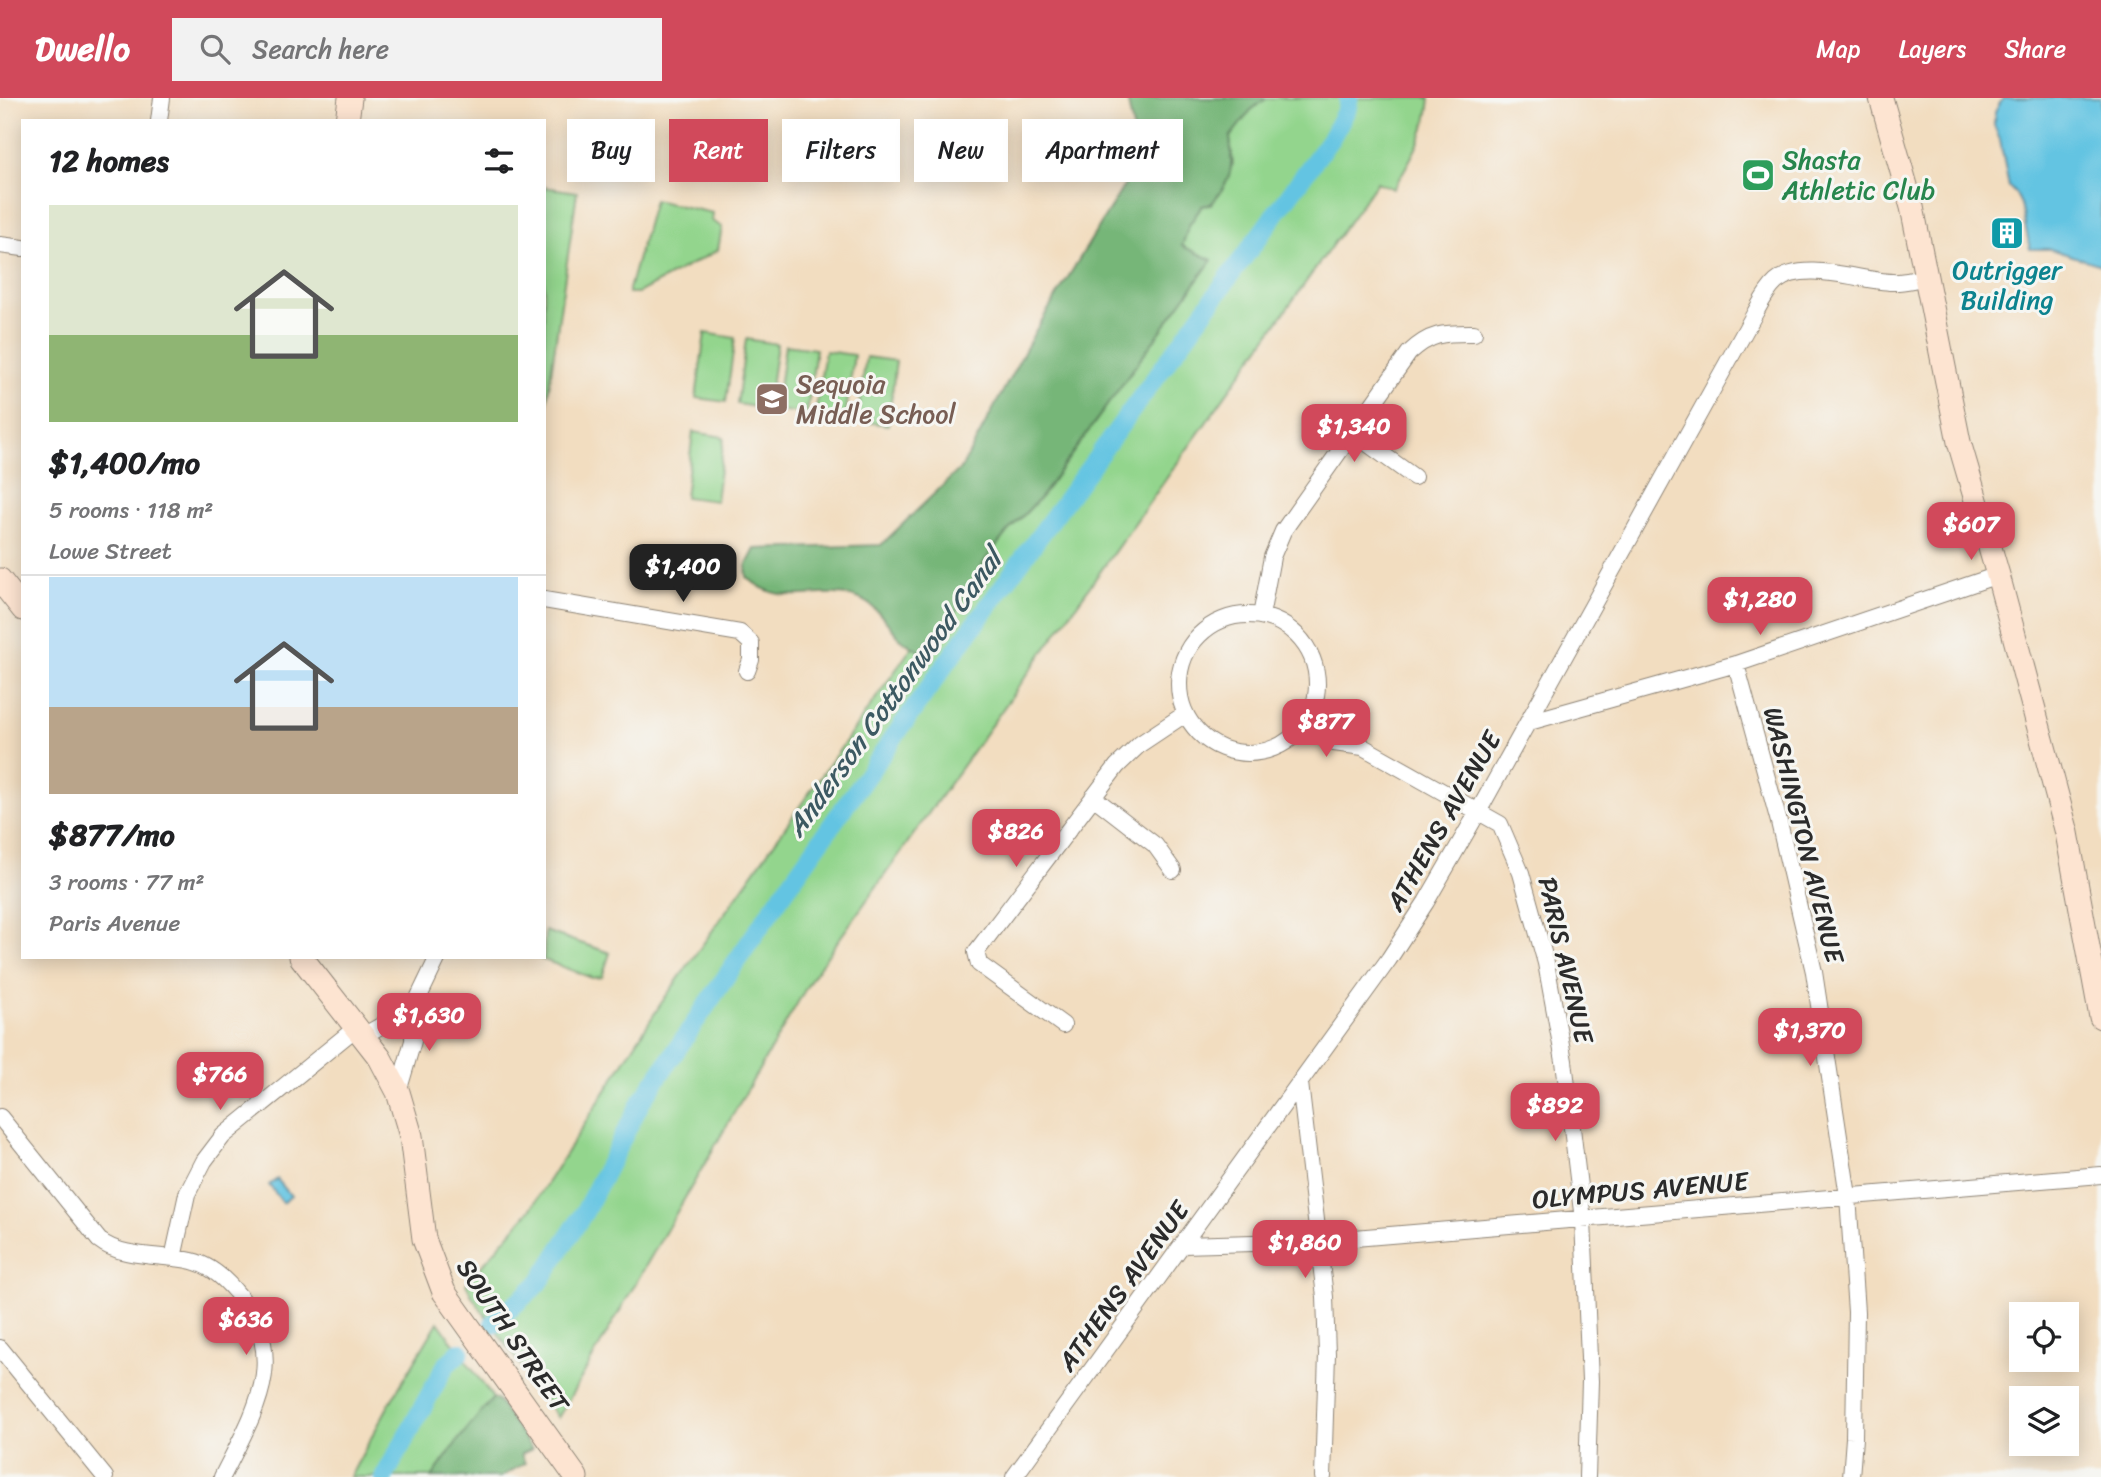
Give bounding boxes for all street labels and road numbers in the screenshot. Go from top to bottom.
street label: WASHINGTON AVENUE [1750,702,1858,969]
street label: ATHENS AVENUE [1372,721,1514,921]
street label: PARIS AVENUE [1525,872,1608,1049]
street label: OLYMPUS AVENUE [1530,1158,1751,1222]
street label: ATHENS AVENUE [1044,1189,1202,1382]
street label: SOUTH STREET [444,1248,583,1423]

